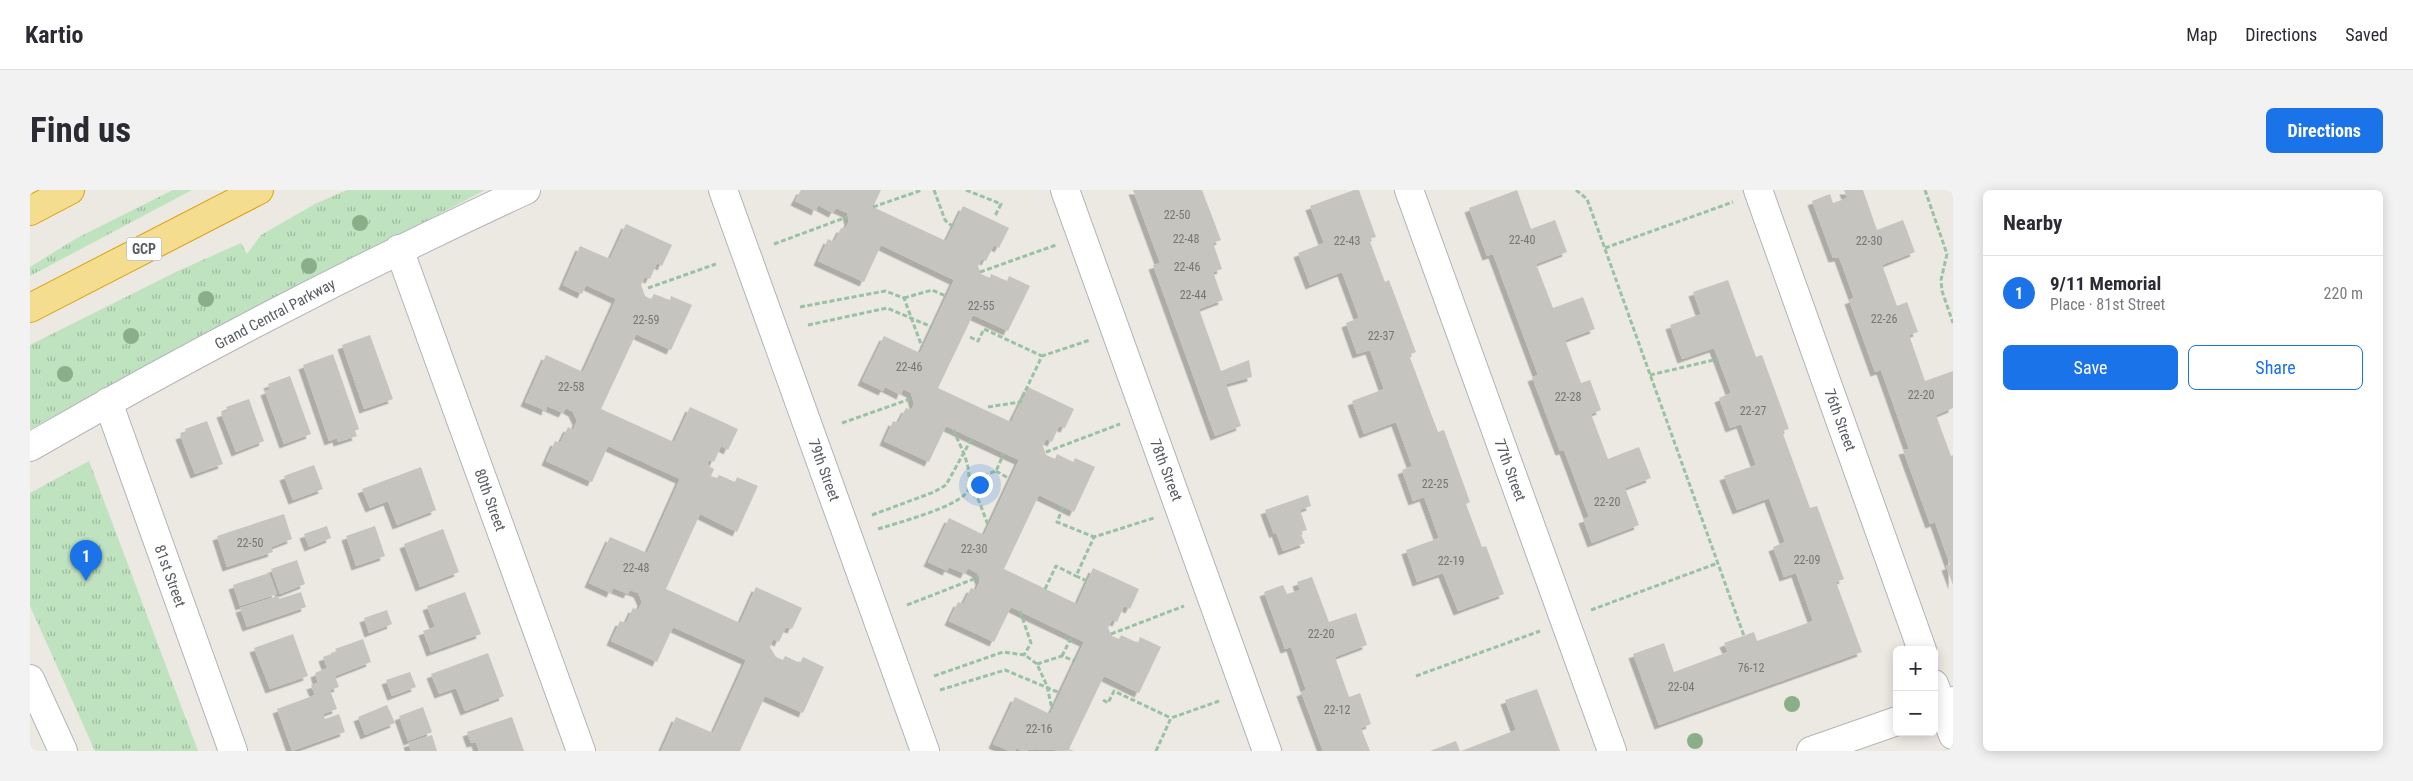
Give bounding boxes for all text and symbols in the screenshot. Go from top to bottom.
text: Kartio [25,21,83,49]
text: Map [2186,24,2217,45]
text: Directions [2245,24,2317,45]
text: Saved [2345,24,2388,45]
button: Directions [2266,108,2383,153]
text: Find us [30,110,131,151]
house number: 22-50 [1164,208,1190,222]
text: Nearby [2003,211,2062,235]
house number: 22-48 [1173,232,1199,246]
house number: 22-40 [1509,233,1535,247]
house number: 22-43 [1334,234,1360,248]
house number: 22-30 [1856,234,1882,248]
road number: GCP [126,238,162,260]
house number: 22-46 [1174,260,1200,274]
text: 9/11 Memorial [2050,272,2161,295]
street label: Grand Central Parkway [212,275,338,353]
text: 1 [2015,284,2023,303]
text: 220 m [2324,284,2363,303]
house number: 22-44 [1180,288,1206,302]
text: Place · 81st Street [2050,295,2165,314]
house number: 22-55 [968,299,994,313]
house number: 22-26 [1871,312,1897,326]
house number: 22-59 [633,313,659,327]
house number: 22-37 [1368,329,1394,343]
button: Save [2003,345,2178,390]
button: Share [2188,345,2363,390]
house number: 22-46 [896,360,922,374]
house number: 22-58 [558,380,584,394]
street label: 76th Street [1820,386,1860,454]
house number: 22-20 [1908,388,1934,402]
house number: 22-28 [1555,390,1581,404]
house number: 22-27 [1740,404,1766,418]
street label: 79th Street [804,436,844,504]
street label: 78th Street [1146,436,1186,504]
street label: 77th Street [1490,436,1530,504]
street label: 80th Street [470,466,510,534]
your location [967,472,993,498]
house number: 22-25 [1422,477,1448,491]
house number: 22-20 [1594,495,1620,509]
house number: 22-50 [237,536,263,550]
pin: 1 [70,540,102,581]
house number: 22-30 [961,542,987,556]
street label: 81st Street [150,543,190,609]
house number: 22-09 [1794,553,1820,567]
house number: 22-19 [1438,554,1464,568]
house number: 22-48 [623,561,649,575]
house number: 22-20 [1308,627,1334,641]
map controls [1893,646,1938,736]
button: + [1893,646,1938,691]
house number: 76-12 [1738,661,1764,675]
house number: 22-04 [1668,680,1694,694]
button: − [1893,691,1938,736]
house number: 22-12 [1324,703,1350,717]
house number: 22-16 [1026,722,1052,736]

